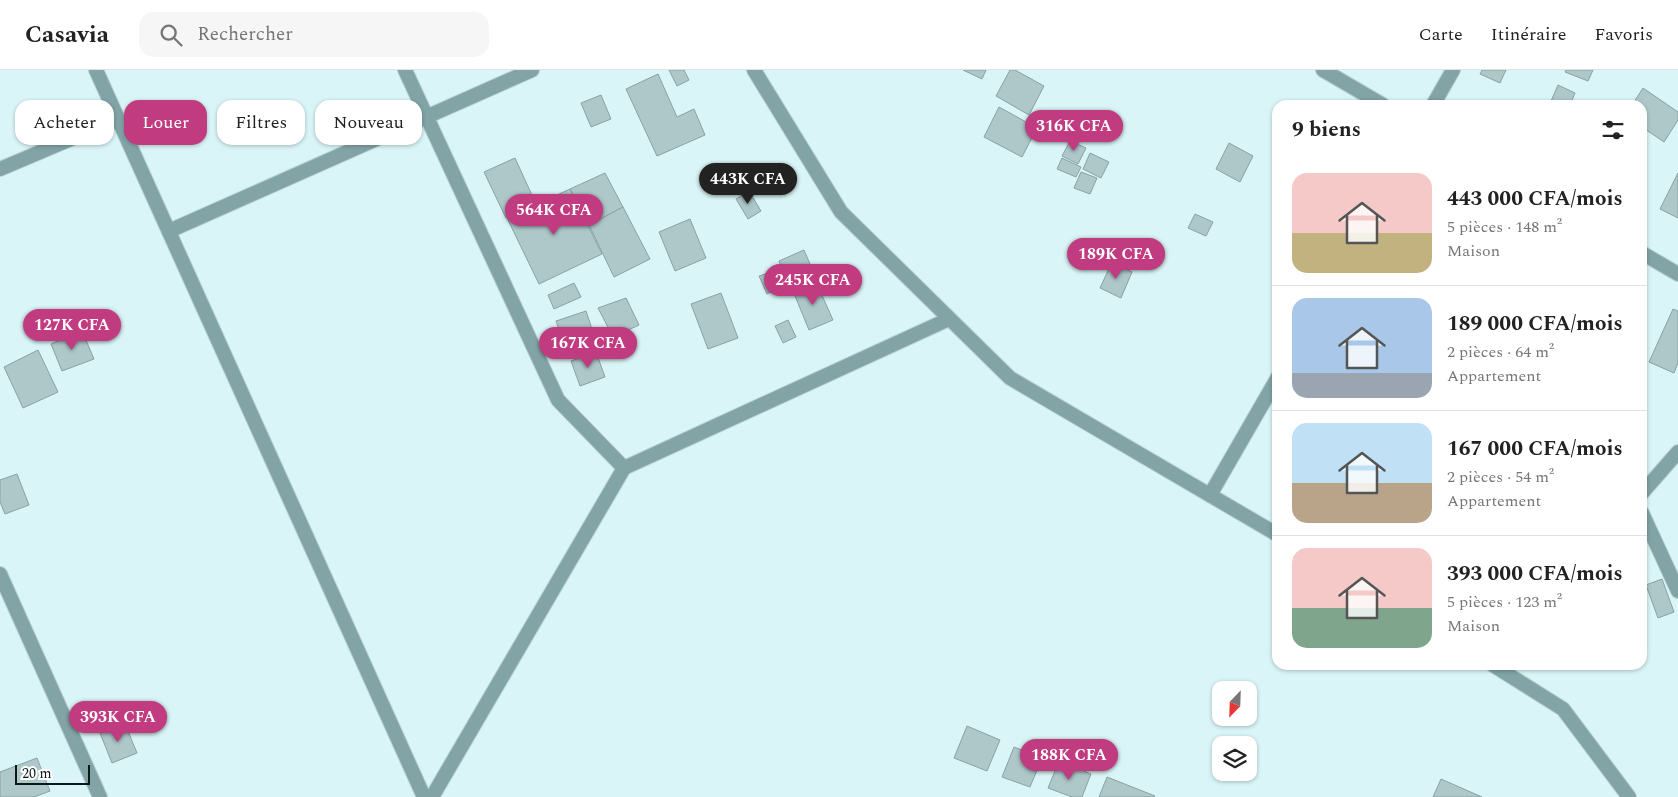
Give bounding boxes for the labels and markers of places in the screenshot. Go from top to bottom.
pin: 316K CFA [1022,109,1126,152]
pin: 443K CFA [696,162,800,205]
pin: 564K CFA [502,194,606,236]
pin: 189K CFA [1064,238,1168,280]
pin: 245K CFA [761,264,865,306]
pin: 127K CFA [20,308,124,351]
pin: 167K CFA [536,326,640,369]
pin: 393K CFA [66,700,170,743]
pin: 188K CFA [1017,738,1121,781]

